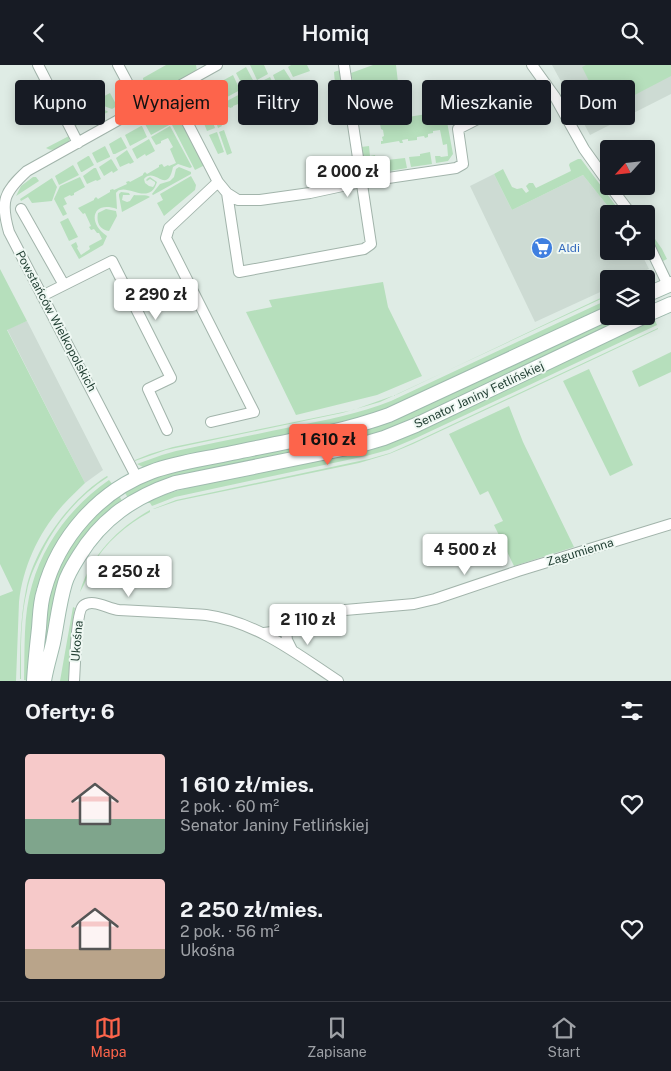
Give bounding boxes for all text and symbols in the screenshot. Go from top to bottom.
icon: back [25,19,53,47]
icon: search [618,19,646,47]
text: Homiq [302,20,369,46]
chip: Kupno [15,80,105,125]
chip: Wynajem [115,80,228,125]
chip: Filtry [238,80,318,125]
chip: Nowe [328,80,412,125]
chip: Mieszkanie [422,80,551,125]
chip: Dom [561,80,635,125]
north arrow [600,140,655,195]
map controls [600,140,655,325]
pin: 2 000 zł [296,155,400,198]
text: 2 000 zł [317,162,379,181]
button: locate [600,205,655,260]
supermarket icon: Aldi [530,236,554,260]
place label: Aldi [558,241,580,255]
street label: Powstańców Wielkopolskich [13,248,99,394]
button: layers [600,270,655,325]
pin: 2 290 zł [104,279,208,321]
text: 2 290 zł [125,285,187,304]
street label: Senator Janiny Fetlińskiej [412,359,546,431]
pin: 1 610 zł [276,423,380,466]
text: 1 610 zł [300,430,356,449]
pin: 4 500 zł [413,533,517,576]
street label: Zagumienna [545,535,615,569]
text: 4 500 zł [434,540,496,559]
pin: 2 250 zł [77,555,181,598]
text: 2 250 zł [98,562,160,581]
pin: 2 110 zł [256,603,360,646]
text: 2 110 zł [280,610,336,629]
street label: Ukośna [68,620,86,662]
icon: filters [618,697,646,725]
text: Oferty: 6 [25,699,115,724]
text: 1 610 zł/mies. [180,772,314,797]
icon: home [65,774,125,834]
icon: heart [618,790,646,818]
text: 2 pok. · 60 m² [180,797,279,816]
text: Senator Janiny Fetlińskiej [180,816,369,835]
text: 2 250 zł/mies. [180,897,323,922]
icon: home [65,899,125,959]
icon: heart [618,915,646,943]
text: 2 pok. · 56 m² [180,922,280,941]
text: Ukośna [180,941,235,960]
tab: Mapa [90,1014,127,1060]
tab: Zapisane [307,1014,367,1060]
tab: Start [548,1014,581,1060]

